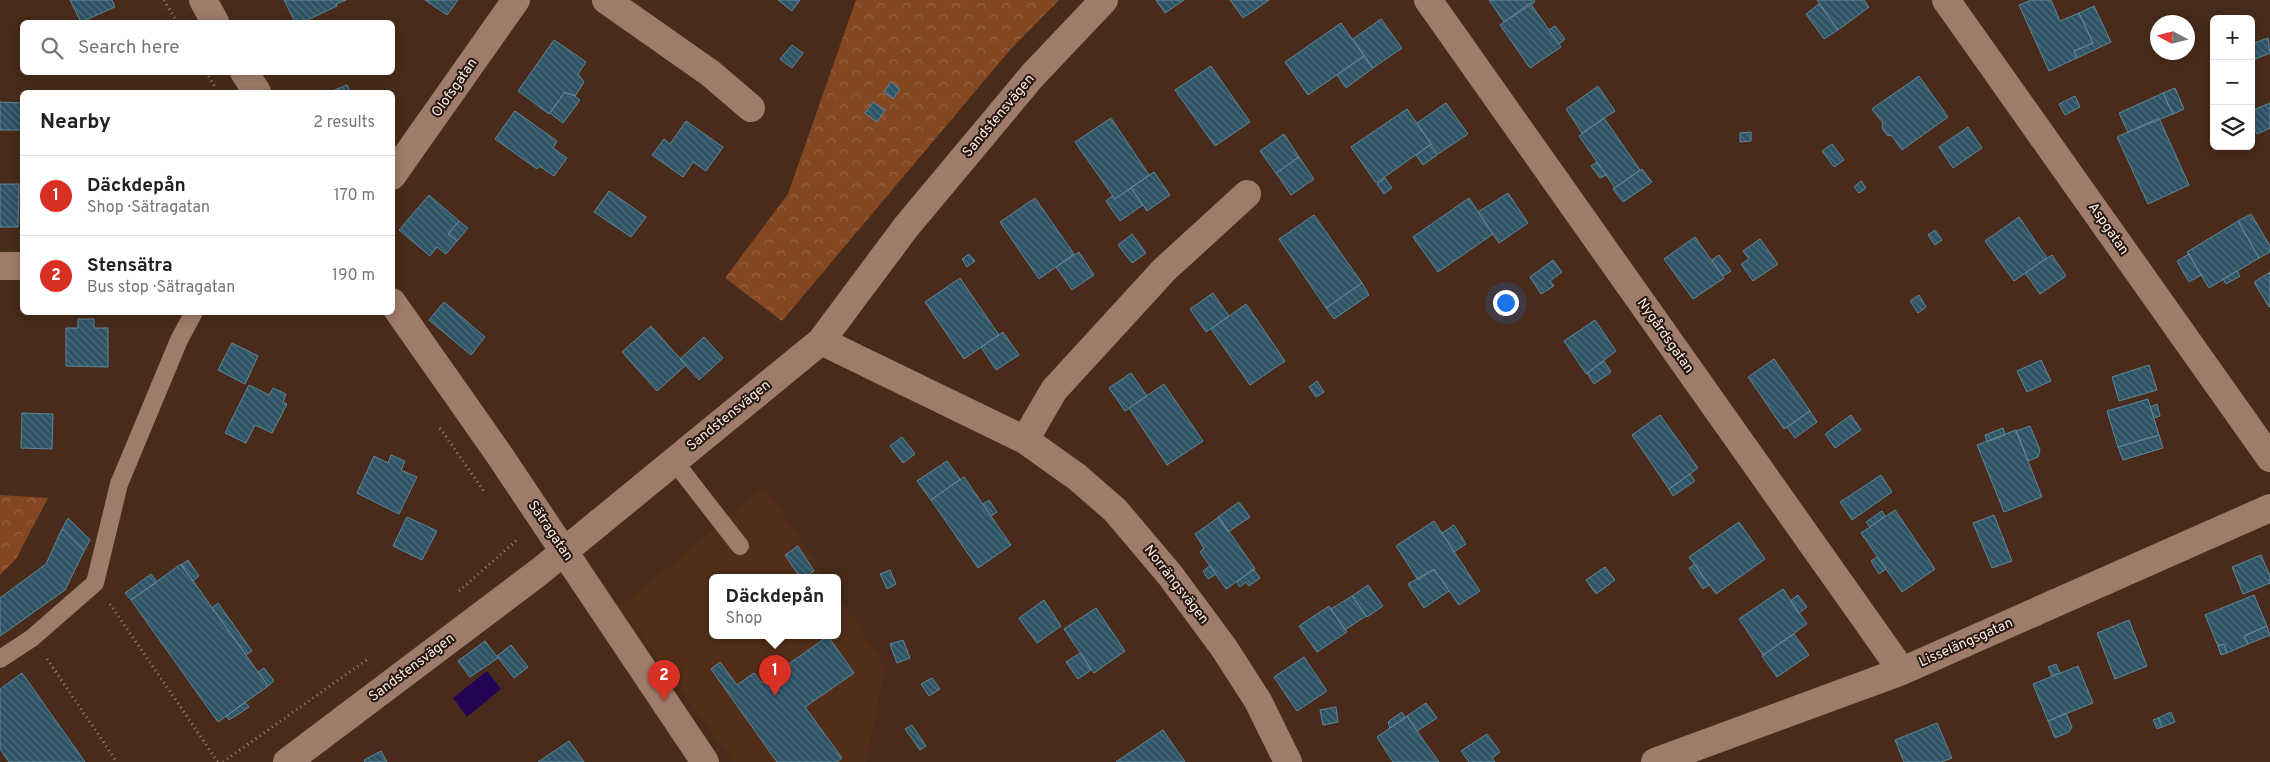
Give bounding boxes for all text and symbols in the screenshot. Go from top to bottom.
north arrow [2150,15,2195,60]
map controls [2210,15,2255,150]
button: + [2210,15,2255,60]
search box [20,20,395,75]
icon: search [38,34,66,62]
text: Search here [78,36,180,60]
street label: Olofsgatan [429,55,481,121]
button: − [2210,60,2255,105]
street label: Sandstensvägen [959,71,1039,161]
button: layers [2210,105,2255,150]
text: Nearby [40,109,111,136]
text: 2 results [313,113,375,133]
text: Däckdepån [87,174,186,198]
text: 1 [53,186,59,206]
text: 170 m [334,186,375,206]
text: Shop · Sätragatan [87,198,210,218]
street label: Aspgatan [2084,200,2132,258]
text: Stensätra [87,254,172,278]
text: 2 [51,266,61,286]
text: 190 m [332,266,375,286]
text: Bus stop · Sätragatan [87,278,235,298]
your location [1493,290,1519,316]
street label: Nygårdsgatan [1633,295,1697,377]
street label: Sandstensvägen [684,377,774,455]
street label: Sätragatan [524,498,576,564]
street label: Norrängsvägen [1140,542,1212,628]
popup [709,574,841,639]
text: Däckdepån [726,585,824,609]
text: Shop [726,609,762,629]
street label: Lisselängsgatan [1916,615,2016,671]
street label: Sandstensvägen [366,630,458,706]
pin: 1 [759,655,791,696]
pin: 2 [648,660,680,701]

